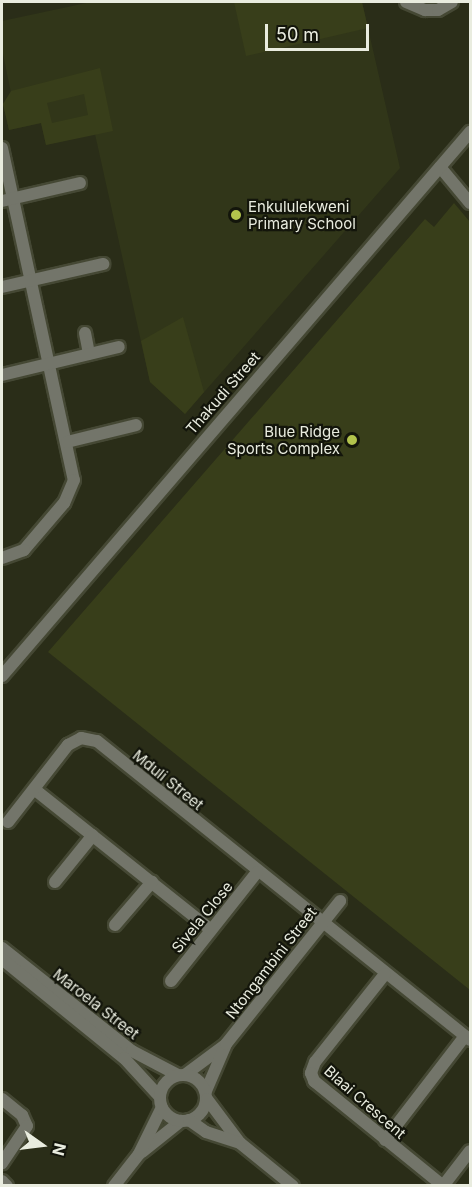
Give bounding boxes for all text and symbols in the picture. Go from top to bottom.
scale bar [268,12,372,50]
text: 50 m [276,24,319,45]
place label: Enkululekweni Primary School [248,197,356,232]
marker: Enkululekweni Primary School [229,208,243,222]
street label: Thakudi Street [182,348,264,438]
place label: Blue Ridge Sports Complex [227,422,340,457]
marker: Blue Ridge Sports Complex [345,433,359,447]
street label: Mduli Street [129,746,207,814]
street label: Sivela Close [168,878,236,956]
street label: Ntongambini Street [222,904,320,1022]
street label: Maroela Street [50,965,142,1043]
street label: Blaai Crescent [321,1062,409,1142]
north arrow [12,1115,72,1175]
text: N [48,1141,71,1158]

